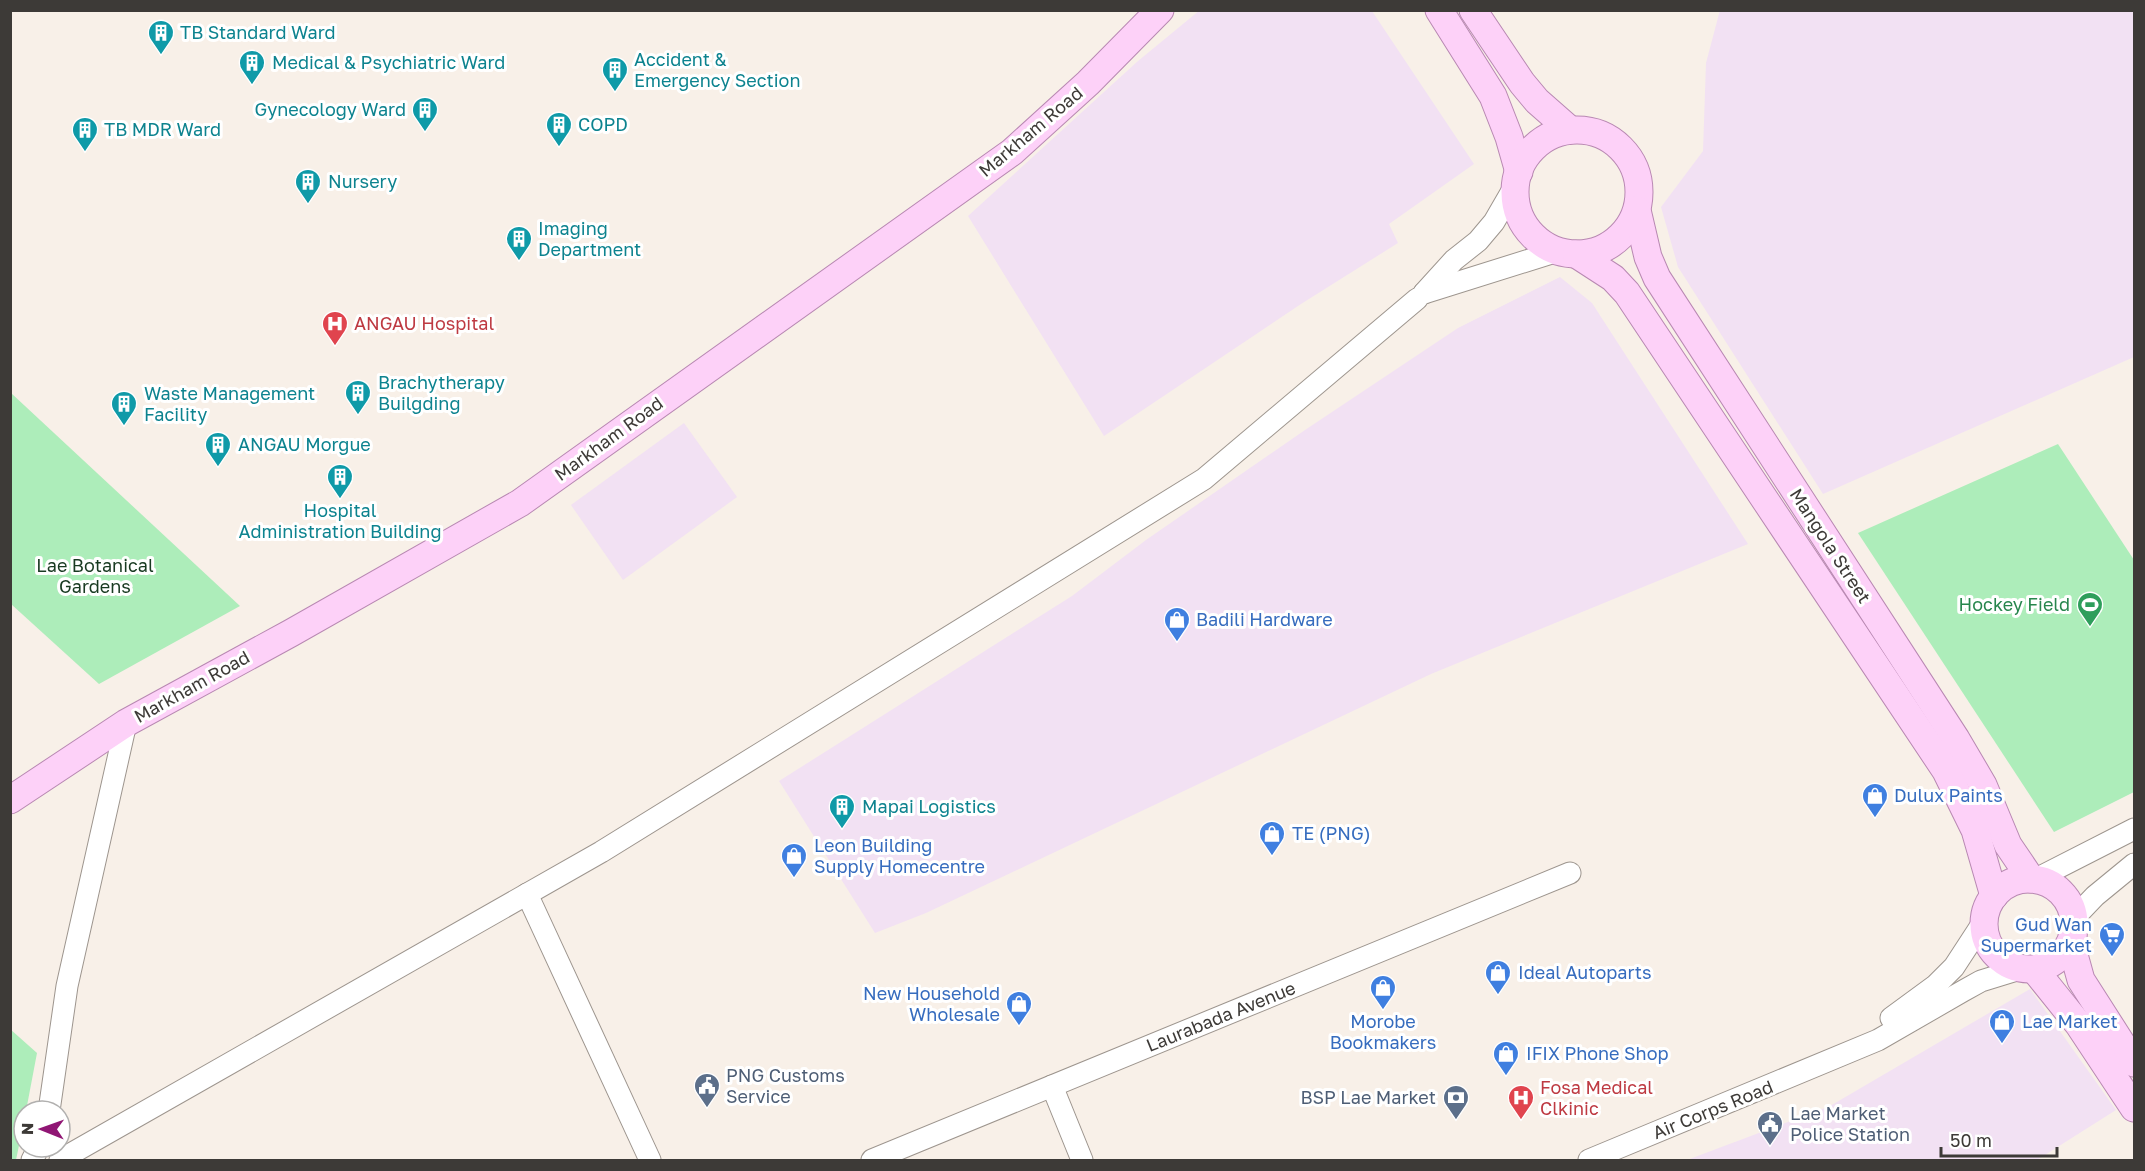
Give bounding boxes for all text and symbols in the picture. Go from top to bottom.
building icon: TB Standard Ward [146,18,176,56]
place label: TB Standard Ward [180,21,336,43]
building icon: Medical & Psychiatric Ward [237,48,267,86]
place label: Accident & Emergency Section [634,48,800,91]
place label: Medical & Psychiatric Ward [272,51,505,73]
building icon: Accident & Emergency Section [600,55,630,93]
street label: Markham Road [974,81,1087,181]
building icon: Gynecology Ward [410,95,440,133]
place label: Gynecology Ward [254,98,406,120]
building icon: COPD [544,110,574,148]
place label: COPD [578,113,628,135]
building icon: TB MDR Ward [70,115,100,153]
place label: TB MDR Ward [104,118,221,140]
building icon: Nursery [293,167,323,205]
place label: Nursery [328,170,397,192]
place label: Imaging Department [538,217,641,260]
building icon: Imaging Department [504,224,534,262]
hospital icon: ANGAU Hospital [320,309,350,347]
place label: ANGAU Hospital [354,312,495,334]
place label: Brachytherapy Builgding [378,371,505,414]
building icon: Brachytherapy Builgding [343,378,373,416]
place label: Waste Management Facility [144,382,315,425]
building icon: Waste Management Facility [109,389,139,427]
street label: Markham Road [550,391,667,485]
building icon: ANGAU Morgue [203,430,233,468]
place label: ANGAU Morgue [238,433,371,455]
building icon: Hospital Administration Building [325,462,355,500]
street label: Mangola Street [1786,484,1876,607]
place label: Hospital Administration Building [239,499,441,542]
park label: Lae Botanical Gardens [36,554,154,597]
sports icon: Hockey Field [2075,590,2105,628]
place label: Hockey Field [1959,593,2070,615]
shop icon: Badili Hardware [1162,605,1192,643]
place label: Badili Hardware [1196,608,1333,630]
street label: Markham Road [130,645,253,727]
shop icon: Dulux Paints [1860,781,1890,819]
place label: Dulux Paints [1894,784,2003,806]
building icon: Mapai Logistics [827,792,857,830]
place label: Mapai Logistics [862,795,996,817]
shop icon: TE (PNG) [1257,819,1287,857]
place label: TE (PNG) [1292,822,1370,844]
place label: Leon Building Supply Homecentre [814,834,985,877]
shop icon: Leon Building Supply Homecentre [779,841,809,879]
place label: Gud Wan Supermarket [1980,913,2092,956]
supermarket icon: Gud Wan Supermarket [2097,920,2127,958]
shop icon: Ideal Autoparts [1483,958,1513,996]
place label: Ideal Autoparts [1518,961,1652,983]
shop icon: Morobe Bookmakers [1368,973,1398,1011]
street label: Laurabada Avenue [1143,976,1298,1056]
place label: New Household Wholesale [863,982,1000,1025]
shop icon: New Household Wholesale [1004,989,1034,1027]
shop icon: Lae Market [1987,1007,2017,1045]
place label: Morobe Bookmakers [1330,1010,1436,1053]
place label: Lae Market [2022,1010,2118,1032]
shop icon: IFIX Phone Shop [1491,1039,1521,1077]
place label: IFIX Phone Shop [1526,1042,1669,1064]
place label: PNG Customs Service [726,1064,845,1107]
public building icon: PNG Customs Service [692,1071,722,1109]
street label: Air Corps Road [1649,1075,1776,1143]
place label: Fosa Medical Clkinic [1540,1076,1653,1119]
bank icon: BSP Lae Market [1441,1083,1471,1121]
hospital icon: Fosa Medical Clkinic [1506,1083,1536,1121]
place label: BSP Lae Market [1300,1086,1436,1108]
north arrow [12,1099,72,1159]
place label: Lae Market Police Station [1790,1102,1910,1145]
public building icon: Lae Market Police Station [1755,1109,1785,1147]
scale bar [1941,1120,2056,1158]
text: N [17,1122,37,1135]
text: 50 m [1950,1129,1992,1151]

